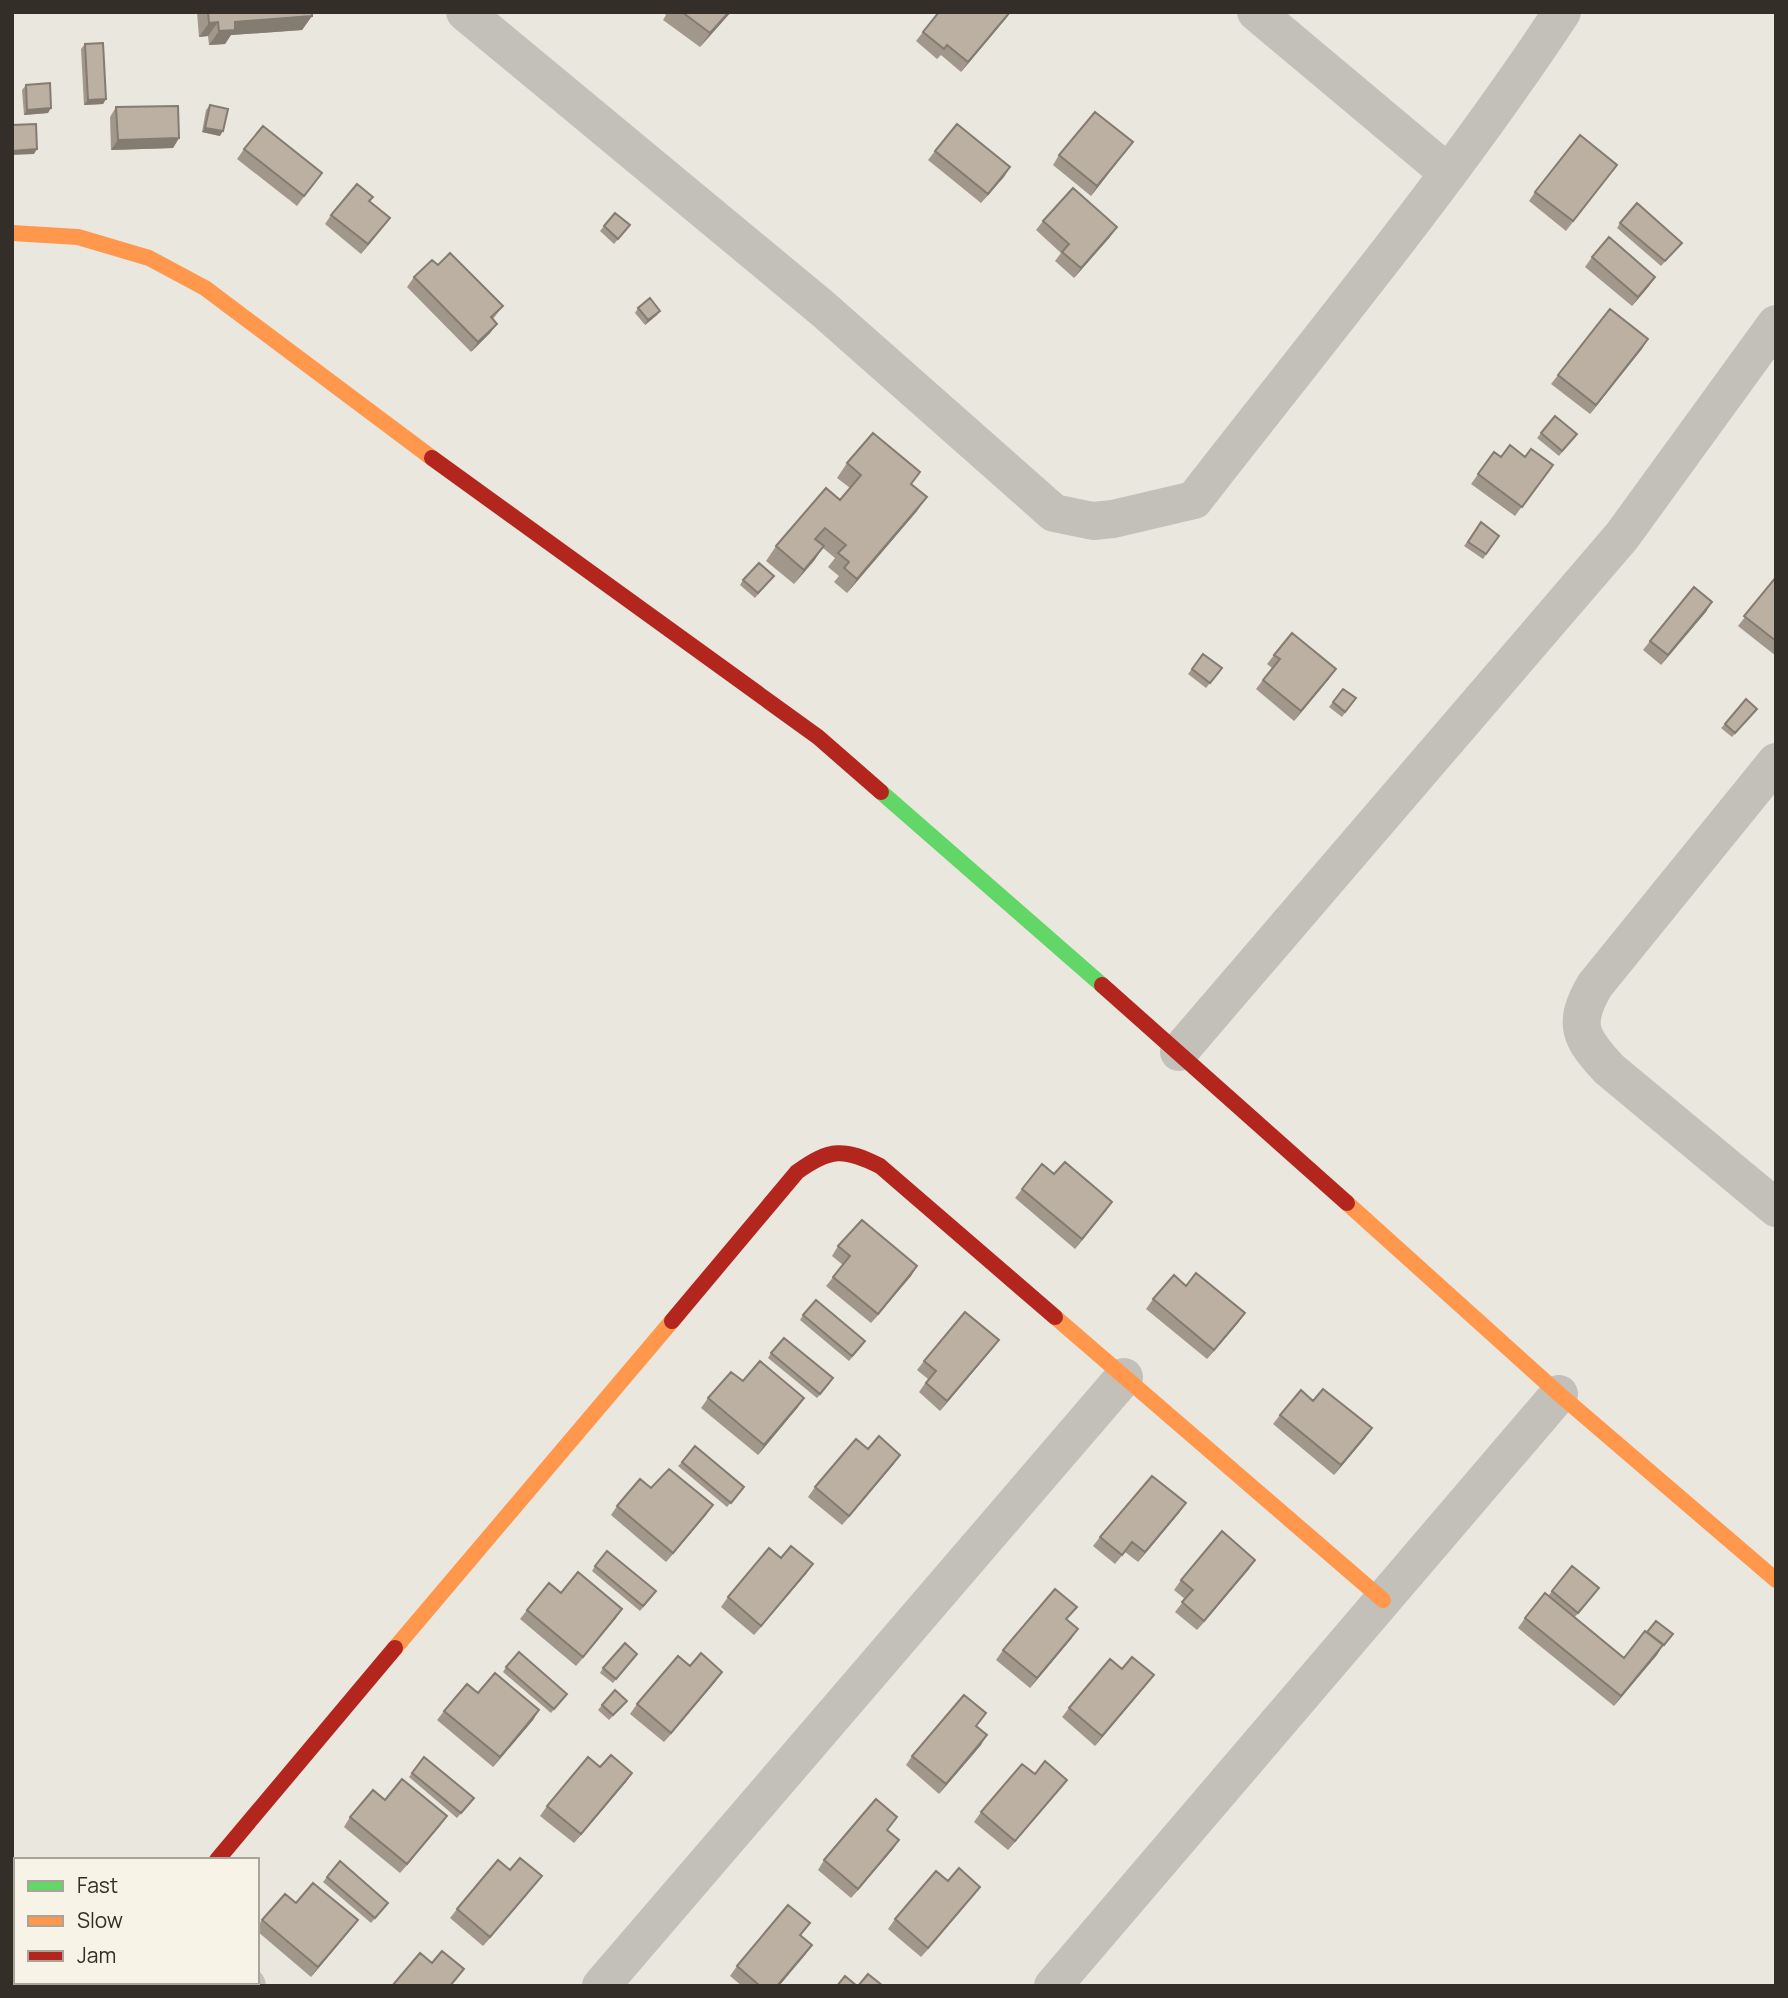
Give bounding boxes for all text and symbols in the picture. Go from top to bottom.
legend [14,1858,259,1984]
text: Fast [77,1871,118,1899]
text: Slow [77,1906,123,1934]
text: Jam [77,1941,116,1969]

